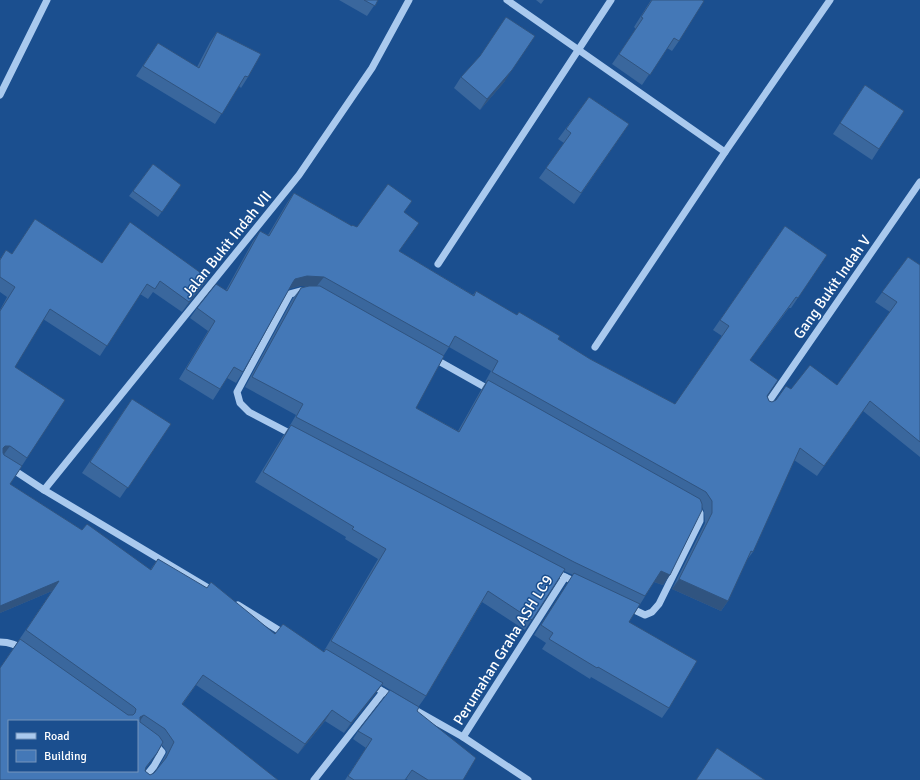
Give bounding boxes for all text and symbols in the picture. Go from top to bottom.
street label: Jalan Bukit Indah VII [179,187,275,301]
street label: Gang Bukit Indah V [790,232,875,342]
street label: Perumahan Graha ASH LC9 [449,572,557,728]
legend [8,720,138,772]
text: Road [44,729,70,744]
text: Building [44,749,87,764]

